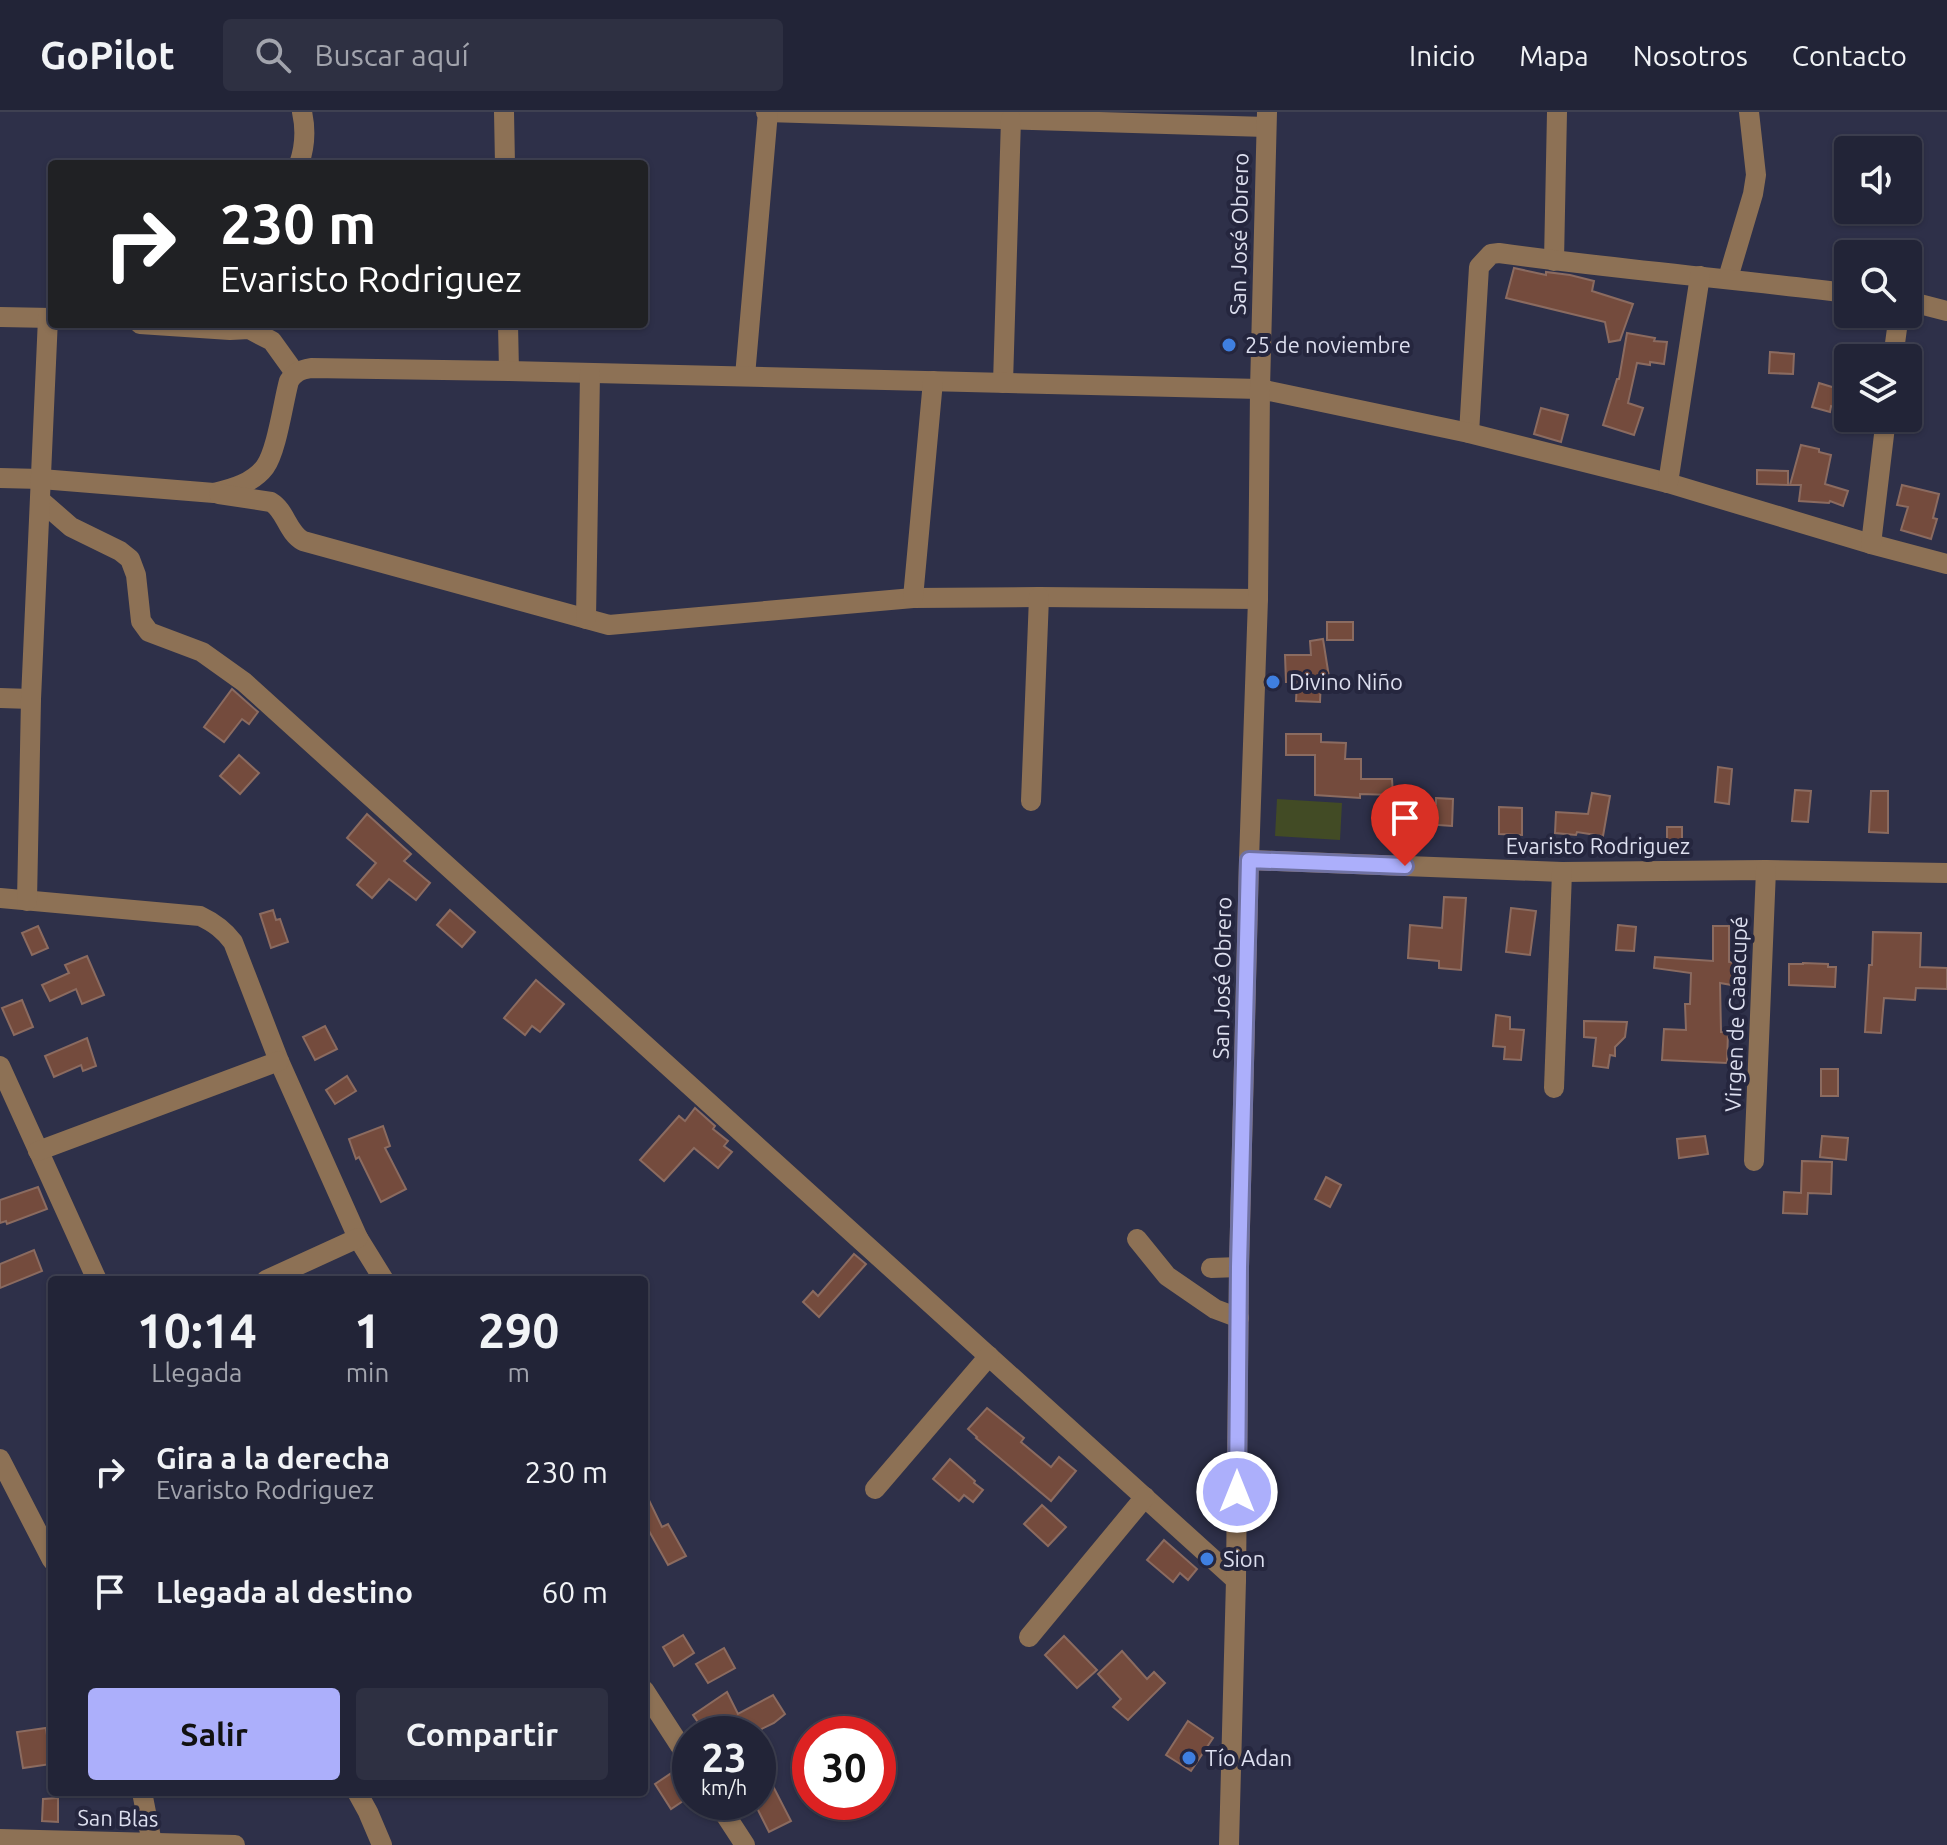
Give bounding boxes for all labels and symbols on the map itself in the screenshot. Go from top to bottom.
street label: San José Obrero [1225,153,1252,315]
place label: 25 de noviembre [1245,332,1411,357]
marker: 25 de noviembre [1220,336,1238,354]
place label: Divino Niño [1289,669,1403,694]
marker: Divino Niño [1264,673,1282,691]
pin [1371,784,1439,866]
street label: Evaristo Rodriguez [1506,833,1690,858]
street label: San José Obrero [1208,897,1235,1059]
street label: Virgen de Caaacupé [1720,916,1751,1112]
position arrow [1195,1450,1279,1534]
place label: Sion [1223,1546,1265,1571]
marker: Sion [1198,1550,1216,1568]
speed limit sign: 30 [792,1716,896,1820]
place label: Tío Adan [1205,1745,1292,1770]
marker: Tío Adan [1180,1749,1198,1767]
street label: San Blas [77,1804,159,1831]

